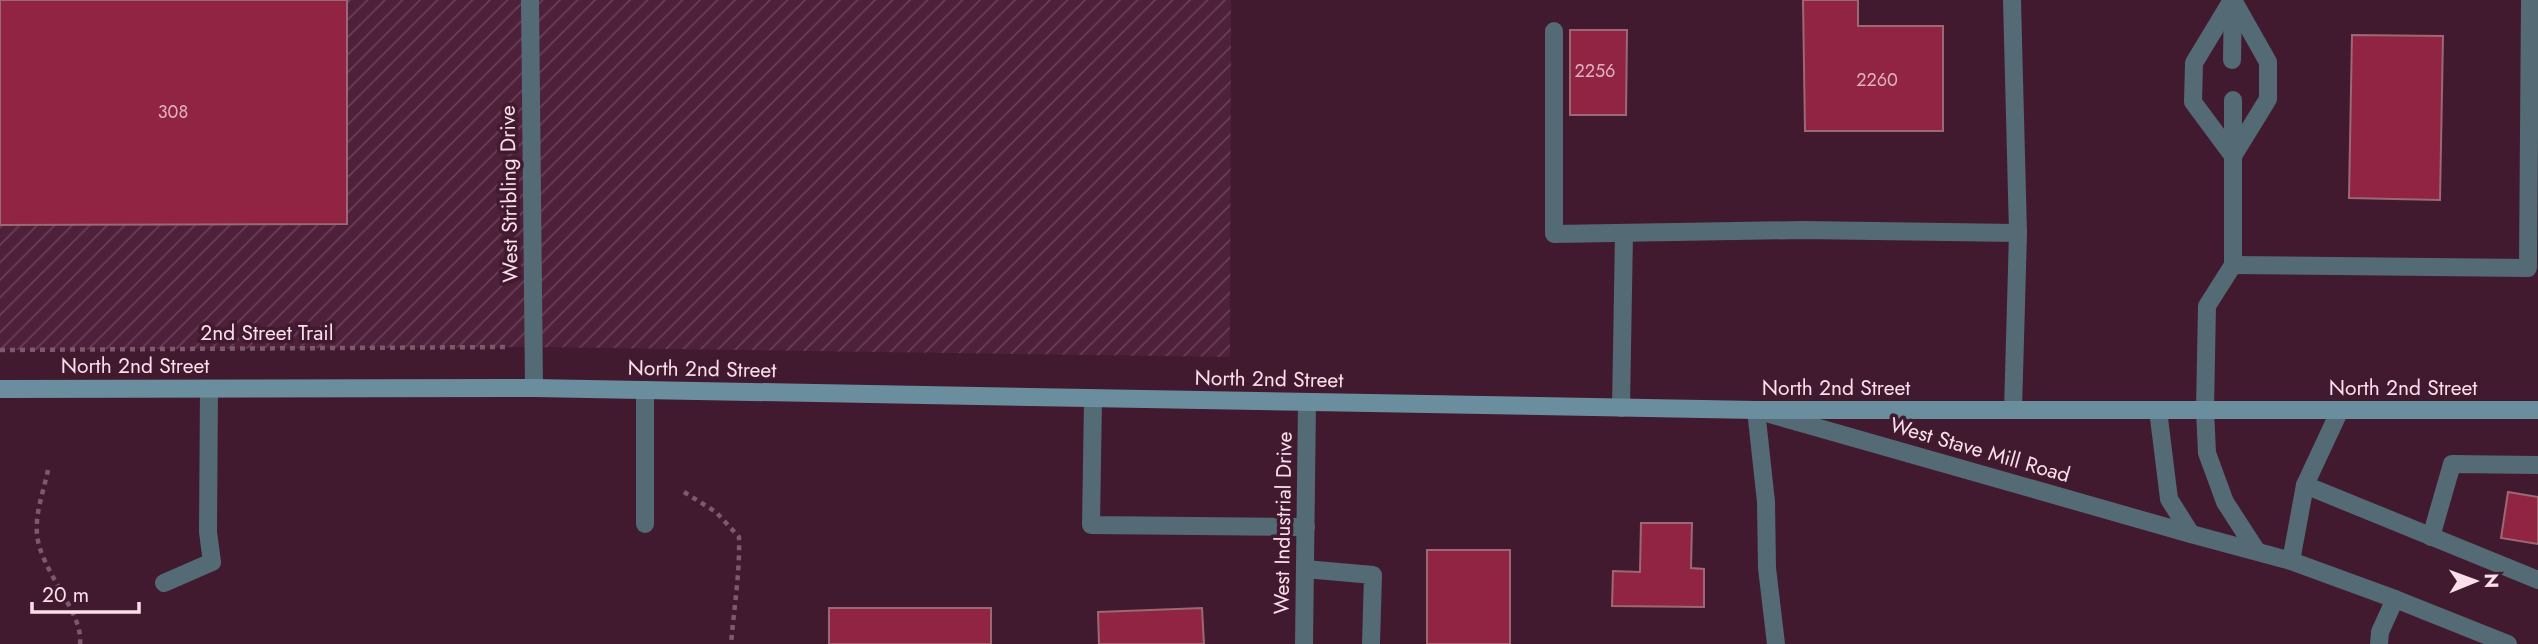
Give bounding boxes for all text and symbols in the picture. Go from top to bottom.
house number: 2256 [1574,58,1616,84]
house number: 2260 [1856,67,1898,93]
house number: 308 [158,99,188,125]
street label: West Stribling Drive [492,105,526,283]
street label: 2nd Street Trail [200,318,334,348]
street label: North 2nd Street [61,351,209,381]
street label: North 2nd Street [627,353,777,385]
street label: North 2nd Street [1194,363,1344,395]
street label: North 2nd Street [1762,373,1910,403]
street label: North 2nd Street [2329,373,2477,403]
street label: West Stave Mill Road [1886,410,2074,490]
street label: West Industrial Drive [1266,431,1300,615]
north arrow [2440,546,2510,616]
scale bar [32,570,138,614]
text: N [2478,573,2505,588]
text: 20 m [42,580,89,610]

